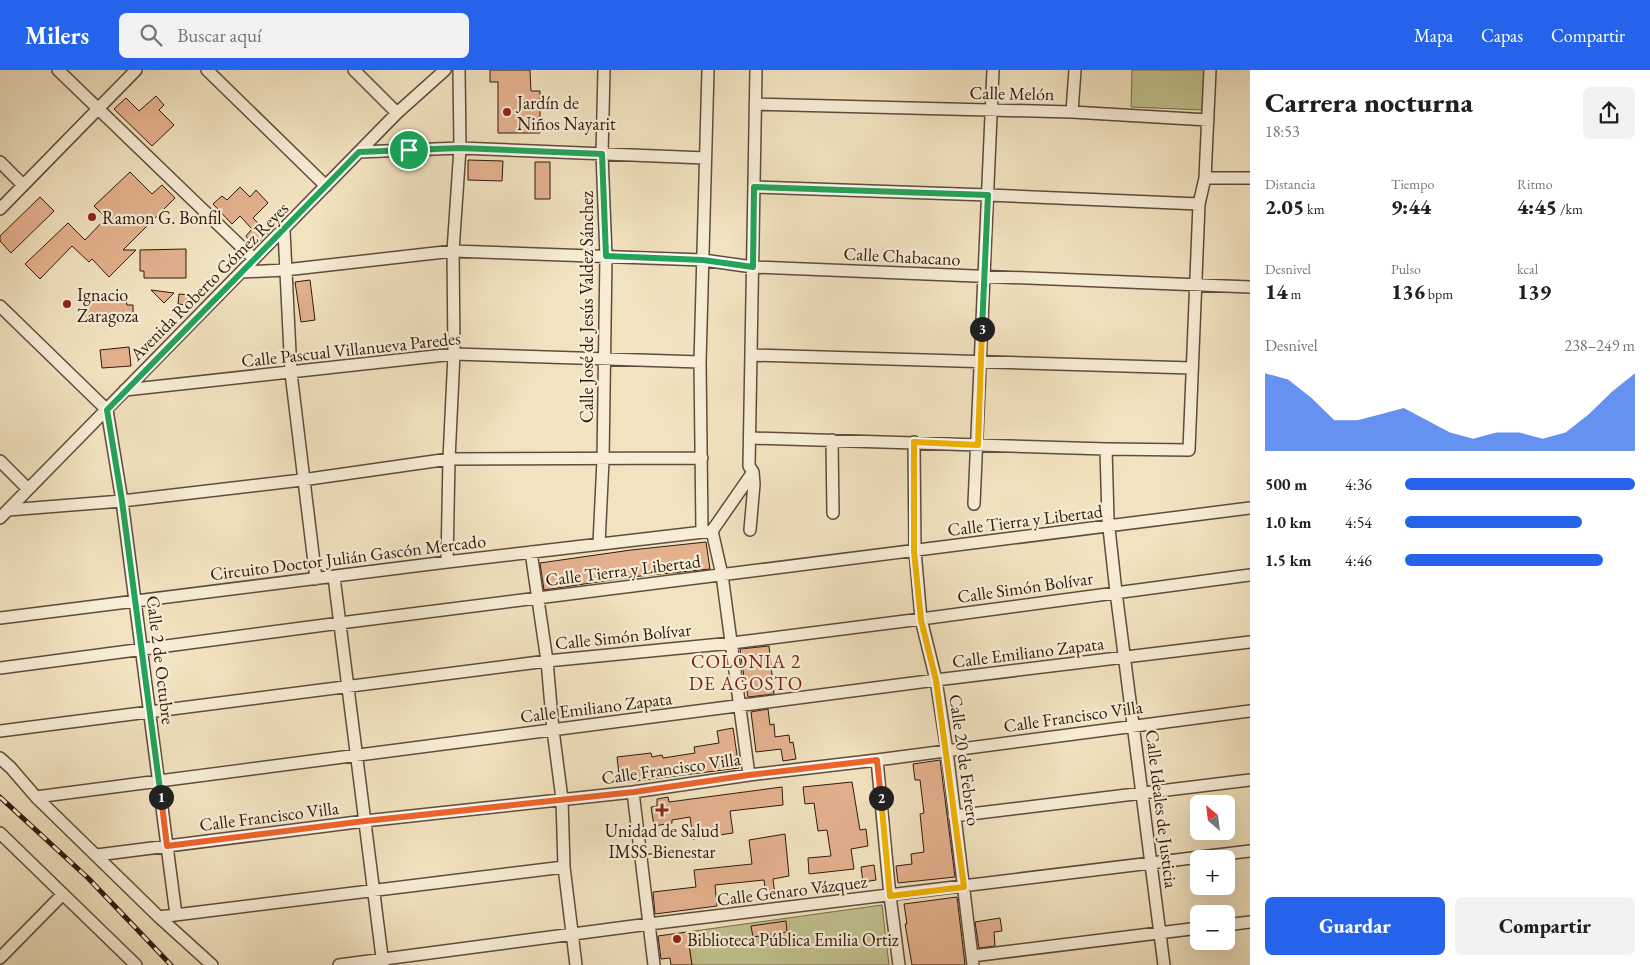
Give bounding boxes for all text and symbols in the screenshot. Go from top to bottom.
search box [119,13,469,58]
text: Milers [25,20,89,51]
icon: search [137,21,165,49]
text: Buscar aquí [177,23,262,48]
text: Mapa [1414,24,1453,47]
text: Capas [1481,24,1523,47]
text: Compartir [1551,24,1625,47]
street label: Calle Melón [969,81,1055,105]
text: Carrera nocturna [1265,84,1473,120]
button: share [1583,87,1635,139]
place label: Jardín de Niños Nayarit [515,91,616,135]
marker: Jardín de Niños Nayarit [501,106,513,118]
text: 18:53 [1265,121,1300,142]
pin [388,129,430,171]
icon: arrive [395,136,423,164]
text: Distancia [1265,175,1316,193]
text: Tiempo [1391,175,1434,193]
text: Ritmo [1517,175,1553,193]
street label: Calle José de Jesús Valdez Sánchez [575,191,598,423]
text: 2.05 [1265,193,1304,220]
text: 9:44 [1391,193,1431,220]
text: 4:45 [1517,193,1557,220]
street label: Avenida Roberto Gómez Reyes [124,197,293,366]
text: km [1304,200,1325,218]
text: /km [1557,200,1583,218]
place label: Ramon G. Bonfil [102,206,222,229]
marker: Ramon G. Bonfil [86,211,98,223]
street label: Calle Chabacano [843,241,961,271]
text: Desnivel [1265,260,1311,278]
text: Pulso [1391,260,1421,278]
text: kcal [1517,260,1538,278]
text: 14 [1265,278,1288,305]
text: 136 [1391,278,1425,305]
text: 139 [1517,278,1551,305]
place label: Ignacio Zaragoza [77,283,139,327]
text: m [1288,285,1301,303]
text: bpm [1425,285,1453,303]
marker: Ignacio Zaragoza [61,298,73,310]
pin: 3 [970,316,994,342]
text: 3 [979,320,986,338]
street label: Calle Pascual Villanueva Paredes [240,326,462,372]
text: Desnivel [1265,335,1318,356]
text: 238–249 m [1564,335,1635,356]
text: 500 m [1265,474,1307,495]
text: 4:36 [1345,474,1372,495]
street label: Calle Tierra y Libertad [946,499,1105,541]
text: 1.0 km [1265,512,1311,533]
text: 4:54 [1345,512,1372,533]
street label: Circuito Doctor Julián Gascón Mercado [209,529,487,585]
street label: Calle Tierra y Libertad [544,549,703,591]
text: 1.5 km [1265,550,1311,571]
text: 4:46 [1345,550,1372,571]
street label: Calle Simón Bolívar [956,566,1094,608]
street label: Calle 2 de Octubre [142,594,180,726]
street label: Calle Simón Bolívar [554,617,692,655]
street label: Calle Emiliano Zapata [951,631,1106,673]
district label: COLONIA 2 DE AGOSTO [689,649,803,696]
street label: Calle Emiliano Zapata [519,686,674,728]
street label: Calle 20 de Febrero [944,693,986,827]
street label: Calle Francisco Villa [1002,695,1145,737]
street label: Calle Ideales de Justicia [1141,728,1183,890]
street label: Calle Francisco Villa [600,747,743,789]
pin: 1 [148,784,174,810]
pin: 2 [868,786,894,810]
text: 1 [158,788,165,806]
text: 2 [878,789,885,807]
north arrow [1190,795,1235,840]
map controls [1190,795,1235,950]
street label: Calle Francisco Villa [198,796,341,836]
marker: Unidad de Salud IMSS-Bienestar [655,803,669,817]
place label: Unidad de Salud IMSS-Bienestar [605,819,720,863]
button: + [1190,850,1235,895]
street label: Calle Genaro Vázquez [716,869,869,911]
button: Guardar [1265,897,1445,955]
button: Compartir [1455,897,1635,955]
button: − [1190,905,1235,950]
place label: Biblioteca Pública Emilia Ortiz [687,928,899,951]
marker: Biblioteca Pública Emilia Ortiz [671,933,683,945]

